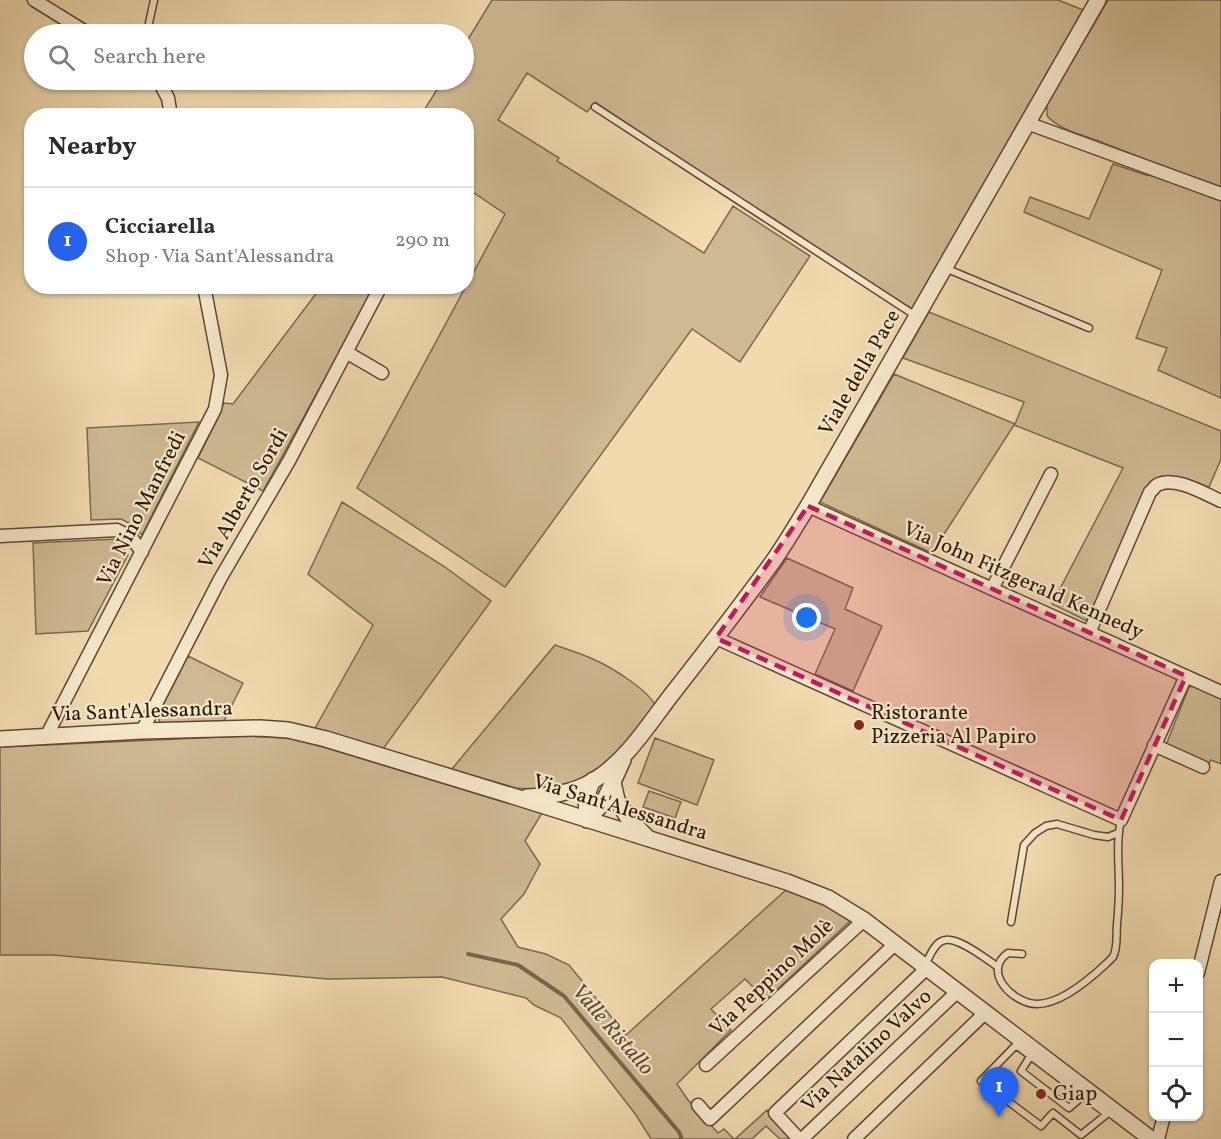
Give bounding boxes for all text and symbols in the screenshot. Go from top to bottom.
search box [24,24,474,90]
icon: search [45,41,78,74]
text: Search here [93,42,206,73]
text: Nearby [48,129,137,165]
text: Cicciarella [105,212,216,243]
text: 1 [63,227,72,255]
text: 290 m [395,227,450,255]
text: Shop · Via Sant'Alessandra [105,243,334,271]
street label: Viale della Pace [812,304,908,442]
street label: Via Alberto Sordi [192,423,296,575]
street label: Via Nino Manfredi [90,426,194,592]
street label: Via John Fitzgerald Kennedy [898,515,1149,648]
your location [792,603,821,632]
street label: Via Sant'Alessandra [51,694,233,730]
place label: Ristorante Pizzeria Al Papiro [871,699,1037,752]
marker: Ristorante Pizzeria Al Papiro [852,718,866,732]
street label: Via Sant'Alessandra [529,768,711,848]
street label: Via Peppino Molè [703,913,841,1043]
map controls [1149,959,1203,1121]
button: + [1149,959,1203,1013]
water label: Valle Ristallo [564,978,660,1082]
street label: Via Natalino Valvo [795,983,939,1119]
button: − [1149,1013,1203,1067]
button: locate [1149,1067,1203,1121]
pin: 1 [980,1068,1018,1117]
place label: Giap [1053,1080,1097,1109]
marker: Giap [1034,1087,1048,1101]

